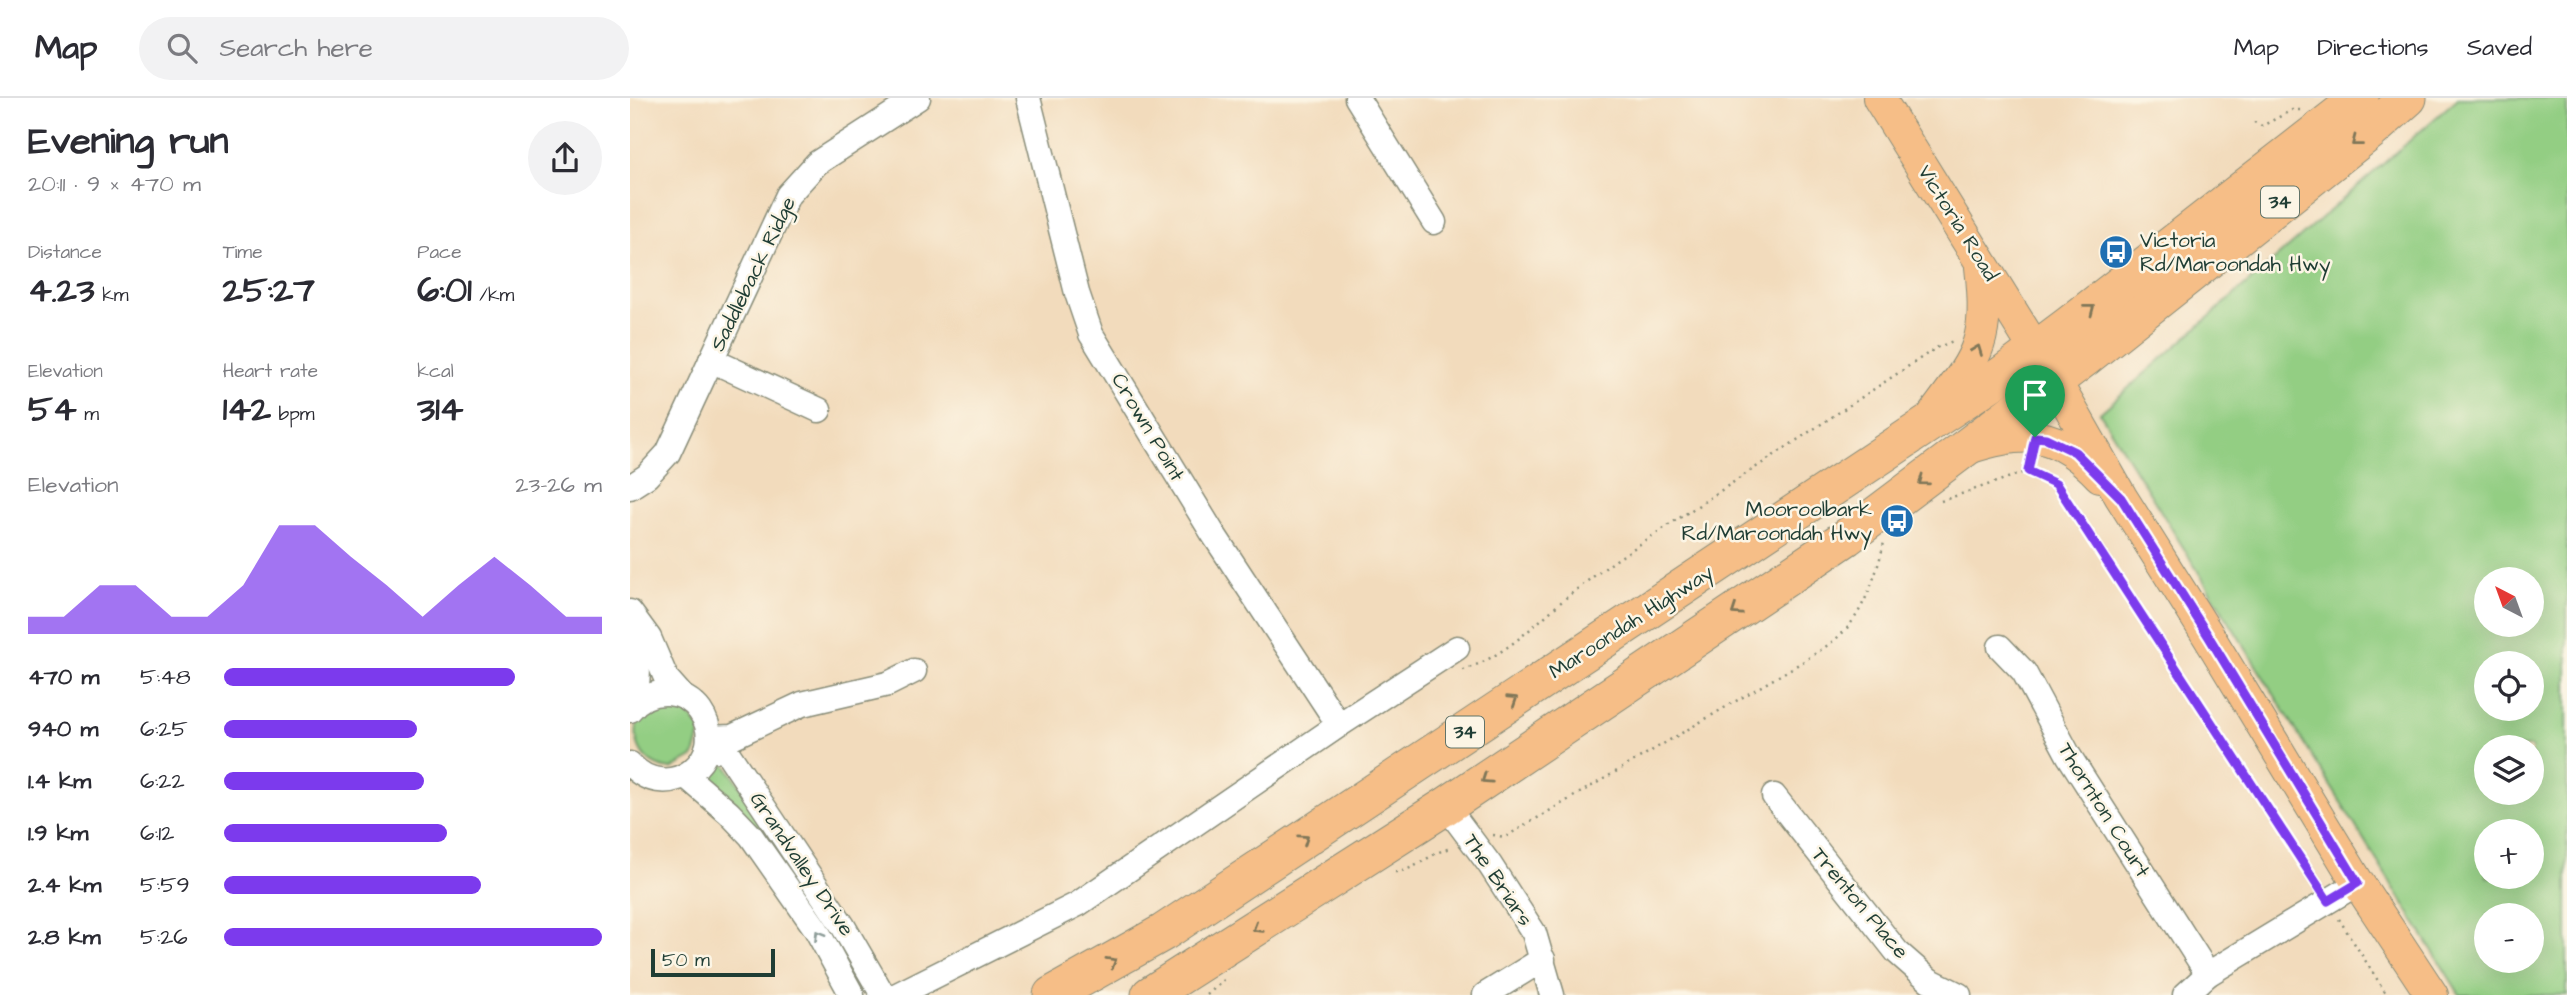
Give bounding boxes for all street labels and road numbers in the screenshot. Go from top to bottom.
street label: Victoria Road [1911,159,2005,287]
road number: 34 [2261,186,2299,218]
street label: Saddleback Ridge [703,192,805,357]
street label: Crown Point [1104,367,1192,487]
street label: Maroondah Highway [1543,558,1720,688]
road number: 34 [1446,716,1484,748]
street label: Thornton Court [2051,737,2157,883]
street label: Grandvalley Drive [741,786,861,943]
street label: The Briars [1456,828,1540,932]
street label: Trenton Place [1805,841,1915,965]

